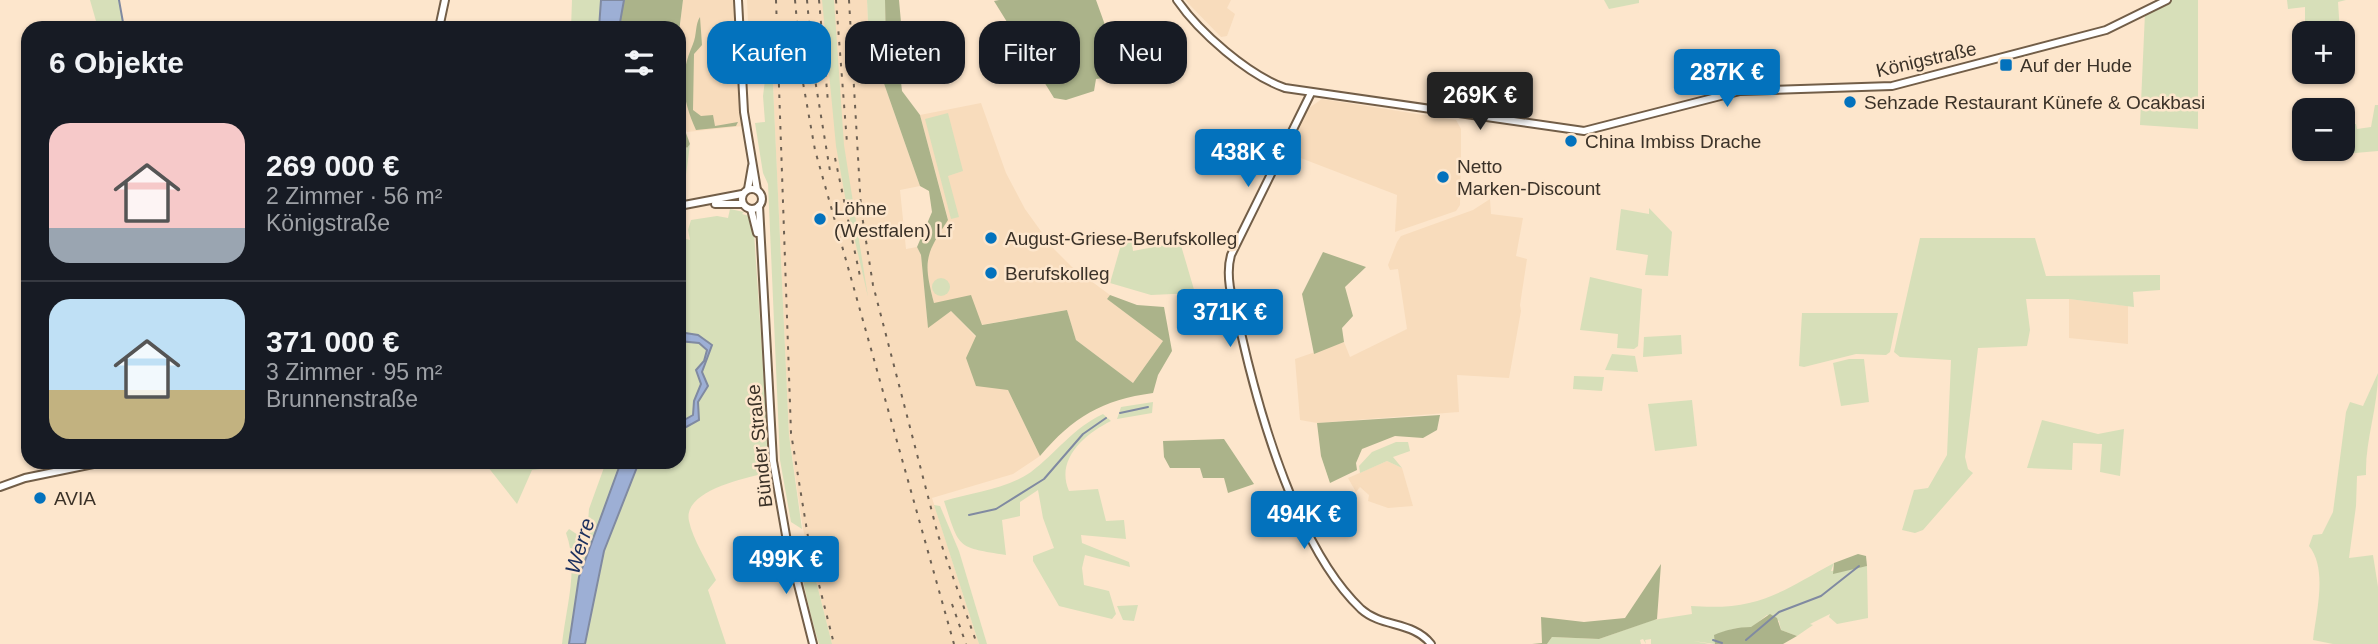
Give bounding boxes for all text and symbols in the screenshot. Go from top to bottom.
chip: Kaufen [707,21,831,84]
chip: Mieten [845,21,965,84]
chip: Filter [979,21,1080,84]
chip: Neu [1094,21,1187,84]
map controls [2292,21,2355,161]
button: + [2292,21,2355,84]
street label: Königstraße [1874,38,1978,81]
icon: filters [620,44,658,82]
text: 6 Objekte [49,46,184,79]
pin: 287K € [1670,50,1784,109]
place label: Auf der Hude [2020,55,2132,76]
marker: Auf der Hude [1998,57,2014,73]
text: 287K € [1690,59,1764,85]
pin: 269K € [1423,72,1537,132]
text: 269K € [1443,82,1517,108]
place label: Sehzade Restaurant Künefe & Ocakbasi [1864,92,2205,113]
marker: Sehzade Restaurant Künefe & Ocakbasi [1842,94,1858,110]
button: − [2292,98,2355,161]
pin: 438K € [1191,130,1305,189]
place label: China Imbiss Drache [1585,131,1761,152]
marker: China Imbiss Drache [1563,133,1579,149]
text: 438K € [1211,139,1285,165]
text: 269 000 € [266,149,399,182]
icon: home [105,151,189,235]
place label: Netto Marken-Discount [1457,156,1601,199]
marker: Netto Marken-Discount [1435,169,1451,185]
text: 2 Zimmer · 56 m² [266,183,442,209]
place label: Löhne (Westfalen) Lf [834,198,953,241]
text: Königstraße [266,210,390,236]
marker: Löhne (Westfalen) Lf [812,211,828,227]
place label: August-Griese-Berufskolleg [1005,228,1237,249]
marker: August-Griese-Berufskolleg [983,230,999,246]
place label: Berufskolleg [1005,263,1110,284]
marker: Berufskolleg [983,265,999,281]
pin: 371K € [1173,290,1287,349]
text: 371K € [1193,299,1267,325]
text: 371 000 € [266,325,399,358]
icon: home [105,327,189,411]
text: 3 Zimmer · 95 m² [266,359,442,385]
street label: Bünder Straße [743,383,776,508]
text: Brunnenstraße [266,386,418,412]
place label: AVIA [54,488,96,509]
marker: AVIA [32,490,48,506]
pin: 494K € [1247,491,1361,551]
text: 494K € [1267,501,1341,527]
water label: Werre [560,515,599,576]
pin: 499K € [729,536,843,596]
text: 499K € [749,546,823,572]

